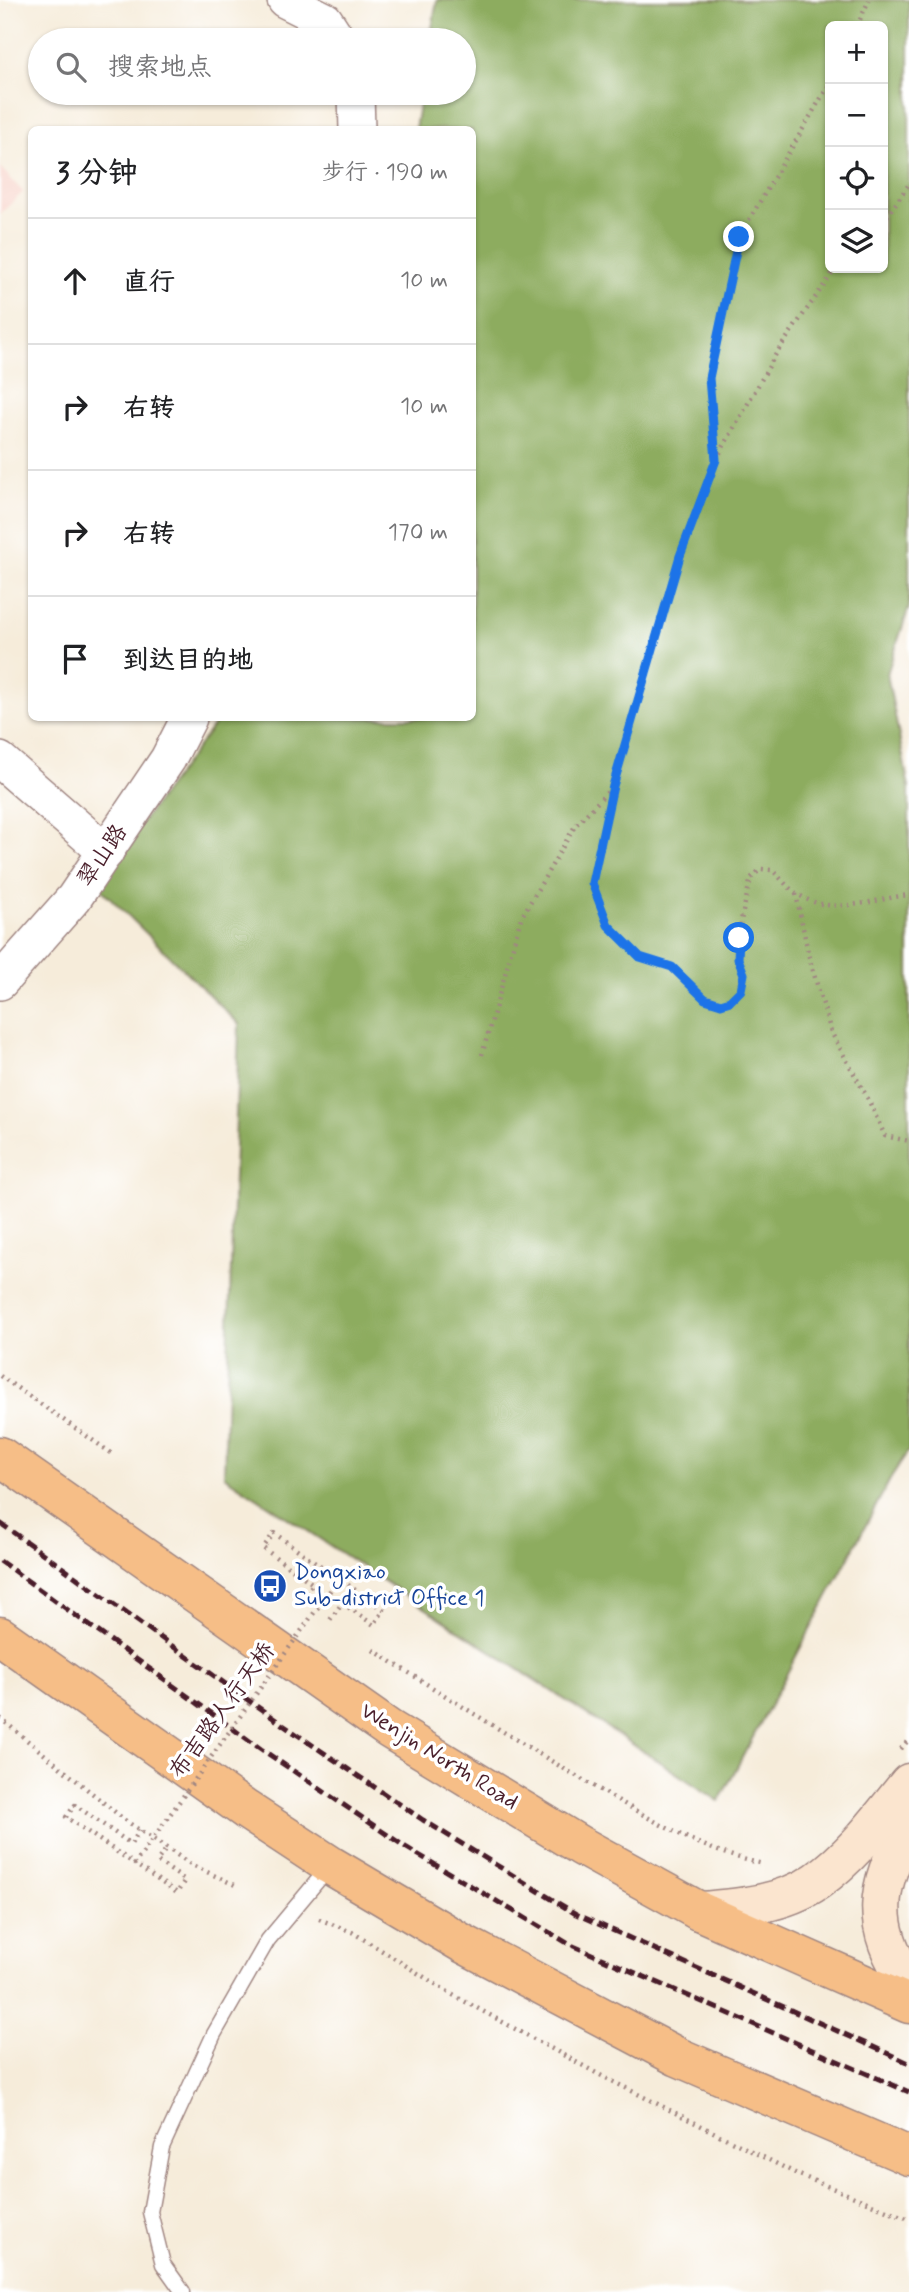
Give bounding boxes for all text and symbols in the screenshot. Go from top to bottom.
map controls [825,21,888,273]
button: + [825,21,888,84]
search box [28,28,476,105]
icon: search [52,48,90,86]
text: 搜索地点 [108,51,212,85]
button: − [825,84,888,147]
button: locate [825,147,888,210]
text: 3 分钟 [56,154,138,193]
text: 步行 · 190 m [322,158,448,188]
button: layers [825,210,888,273]
route end [723,221,754,252]
icon: ahead [56,262,94,300]
text: 直行 [123,266,175,300]
text: 10 m [400,266,448,296]
icon: right [56,388,94,426]
text: 右转 [123,392,175,426]
text: 10 m [400,392,448,422]
icon: right [56,514,94,552]
text: 右转 [123,518,175,552]
text: 170 m [388,518,448,548]
icon: arrive [56,640,94,678]
text: 到达目的地 [123,644,253,678]
street label: 翠山路 [71,819,135,893]
route start [723,922,754,953]
place label: Dongxiao Sub-district Office 1 [294,1558,485,1614]
bus stop icon: Dongxiao Sub-district Office 1 [251,1567,289,1605]
street label: 布吉路人行天桥 [164,1637,282,1785]
street label: Wenjin North Road [354,1696,524,1818]

